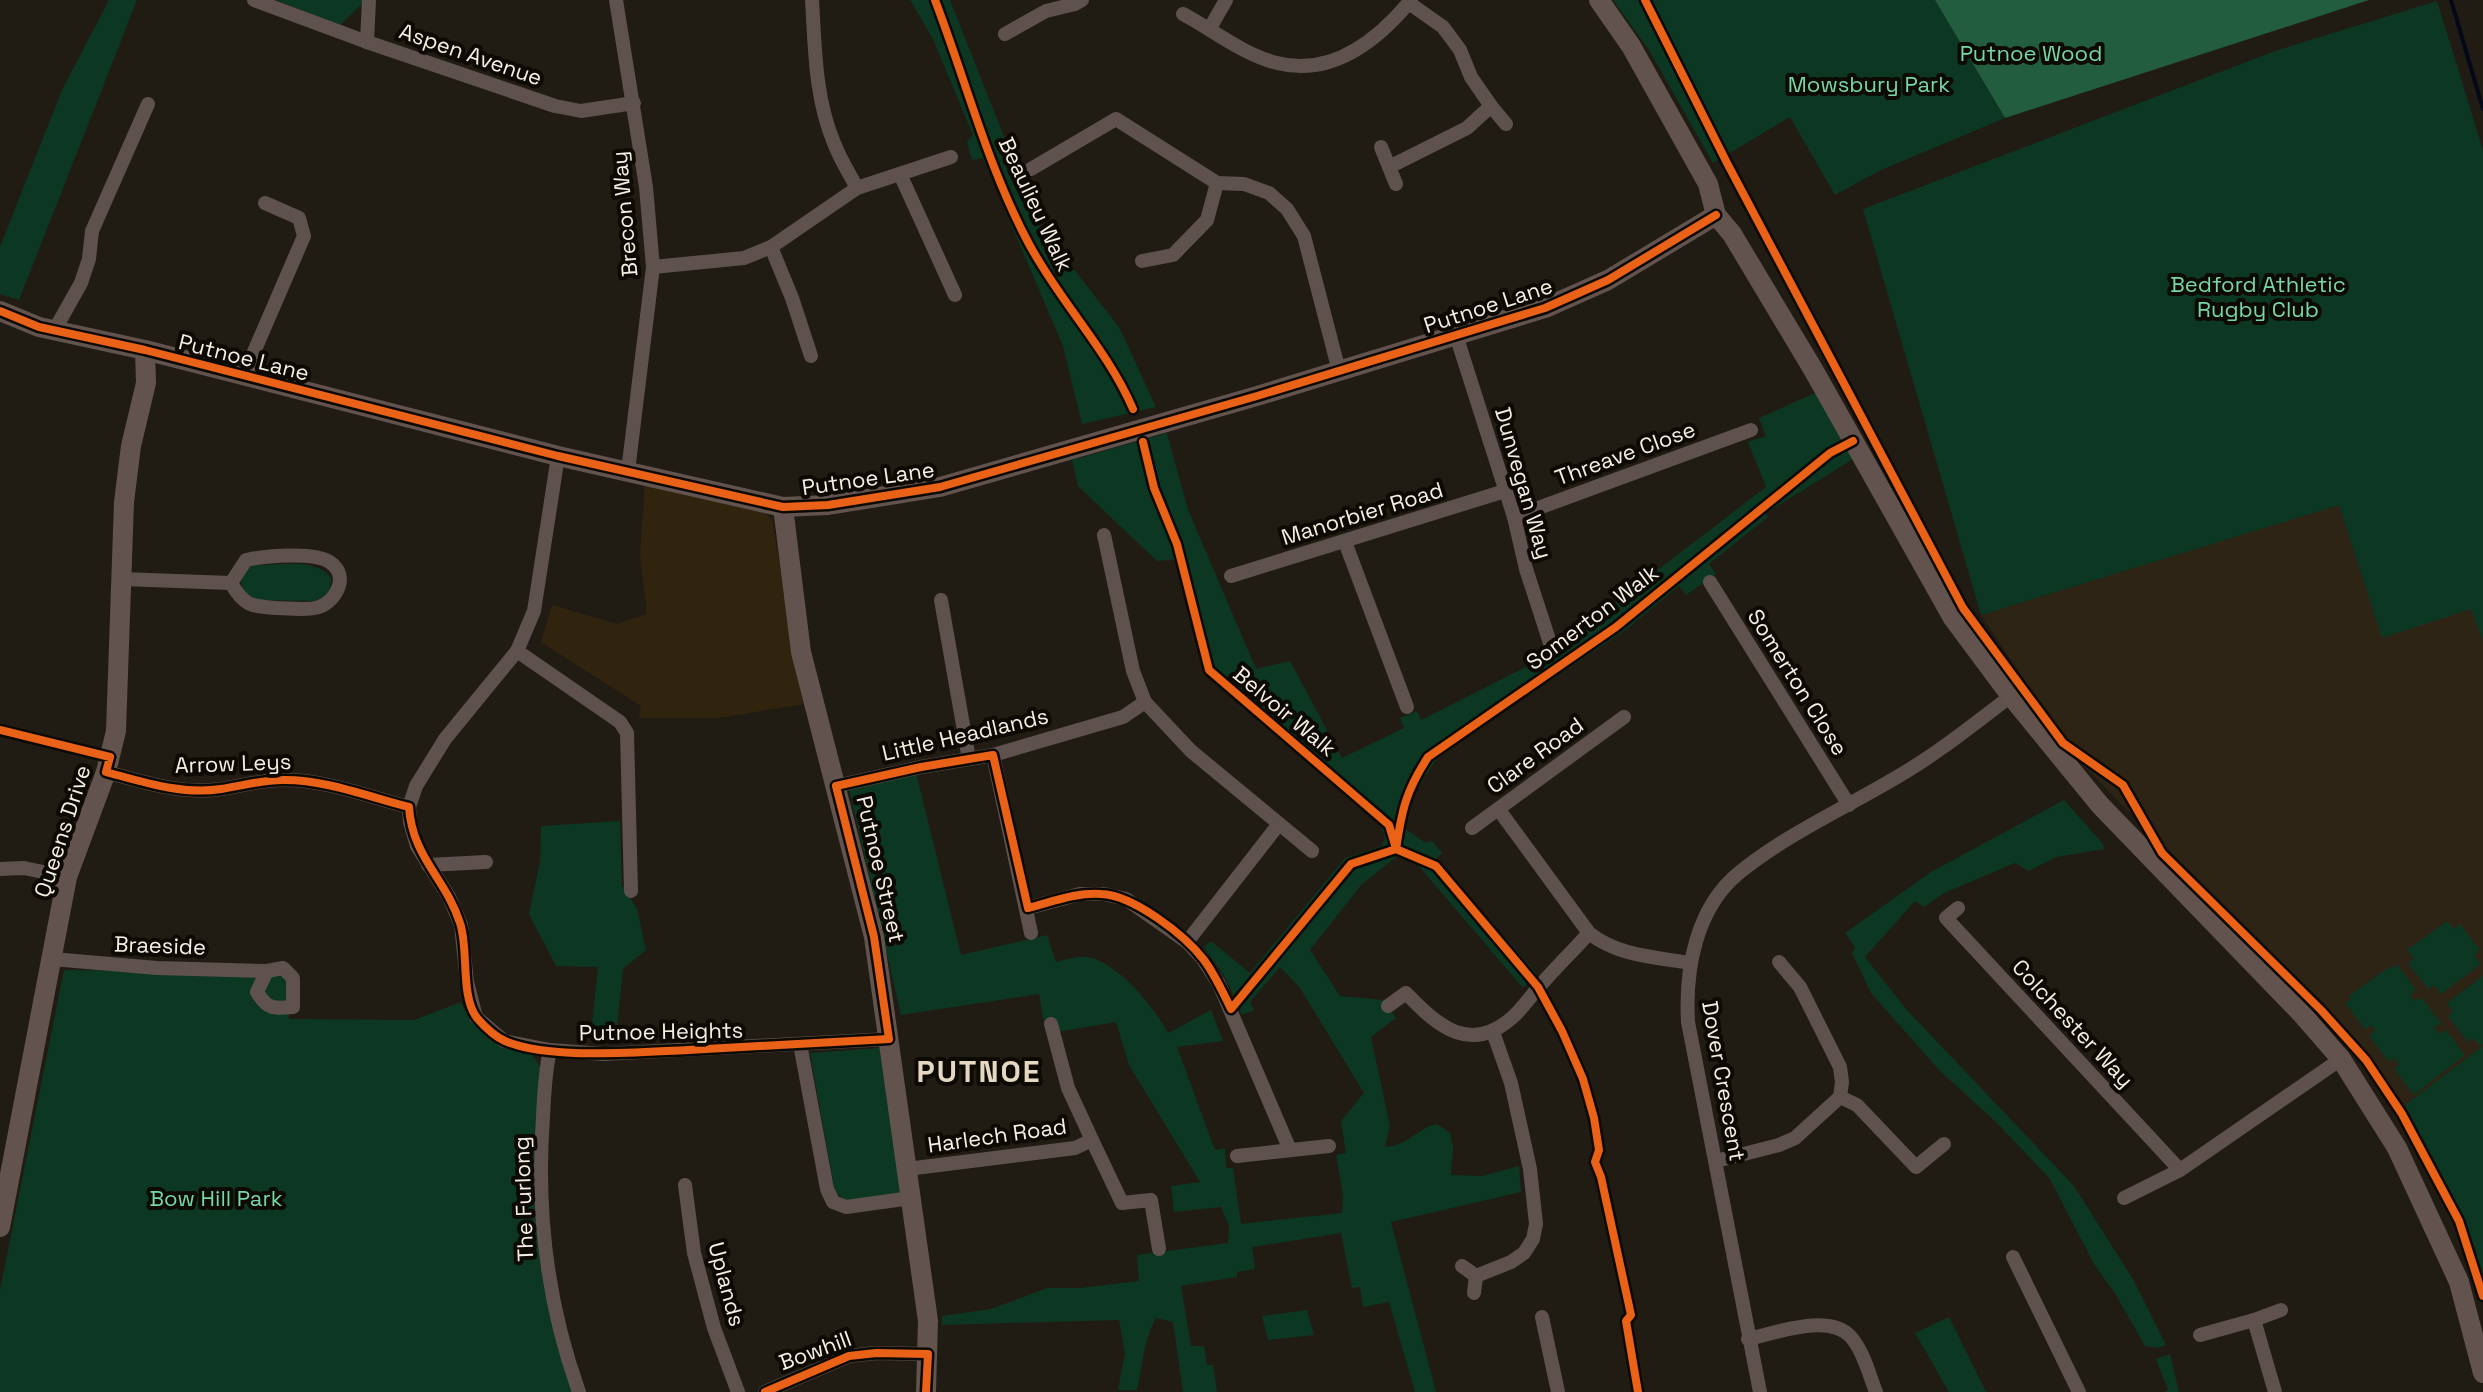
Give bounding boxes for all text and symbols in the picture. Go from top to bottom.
street label: Aspen Avenue [396,16,546,92]
park label: Putnoe Wood [1960,39,2102,67]
park label: Mowsbury Park [1788,70,1950,98]
street label: Beaulieu Walk [993,132,1079,276]
street label: Brecon Way [605,150,643,278]
park label: Bedford Athletic Rugby Club [2170,270,2346,323]
street label: Putnoe Lane [1420,271,1556,339]
street label: Putnoe Lane [176,327,312,387]
street label: Dunvegan Way [1489,404,1559,562]
street label: Threave Close [1551,415,1699,491]
street label: Putnoe Lane [800,455,936,501]
street label: Manorbier Road [1278,475,1446,551]
street label: Somerton Walk [1520,558,1664,676]
street label: Somerton Close [1742,604,1854,760]
street label: Belvoir Walk [1228,660,1342,762]
street label: Little Headlands [879,701,1051,767]
street label: Clare Road [1481,711,1589,799]
street label: Arrow Leys [174,747,292,779]
street label: Queens Drive [27,761,97,901]
street label: Putnoe Street [851,793,911,945]
street label: Braeside [114,929,206,961]
street label: Colchester Way [2006,953,2140,1093]
street label: Dover Crescent [1696,999,1752,1163]
street label: Putnoe Heights [579,1016,743,1046]
district label: PUTNOE [917,1052,1041,1091]
street label: Harlech Road [926,1111,1068,1159]
street label: The Furlong [507,1136,539,1262]
park label: Bow Hill Park [149,1184,283,1212]
street label: Uplands [702,1239,752,1329]
street label: Bowhill [775,1324,855,1376]

